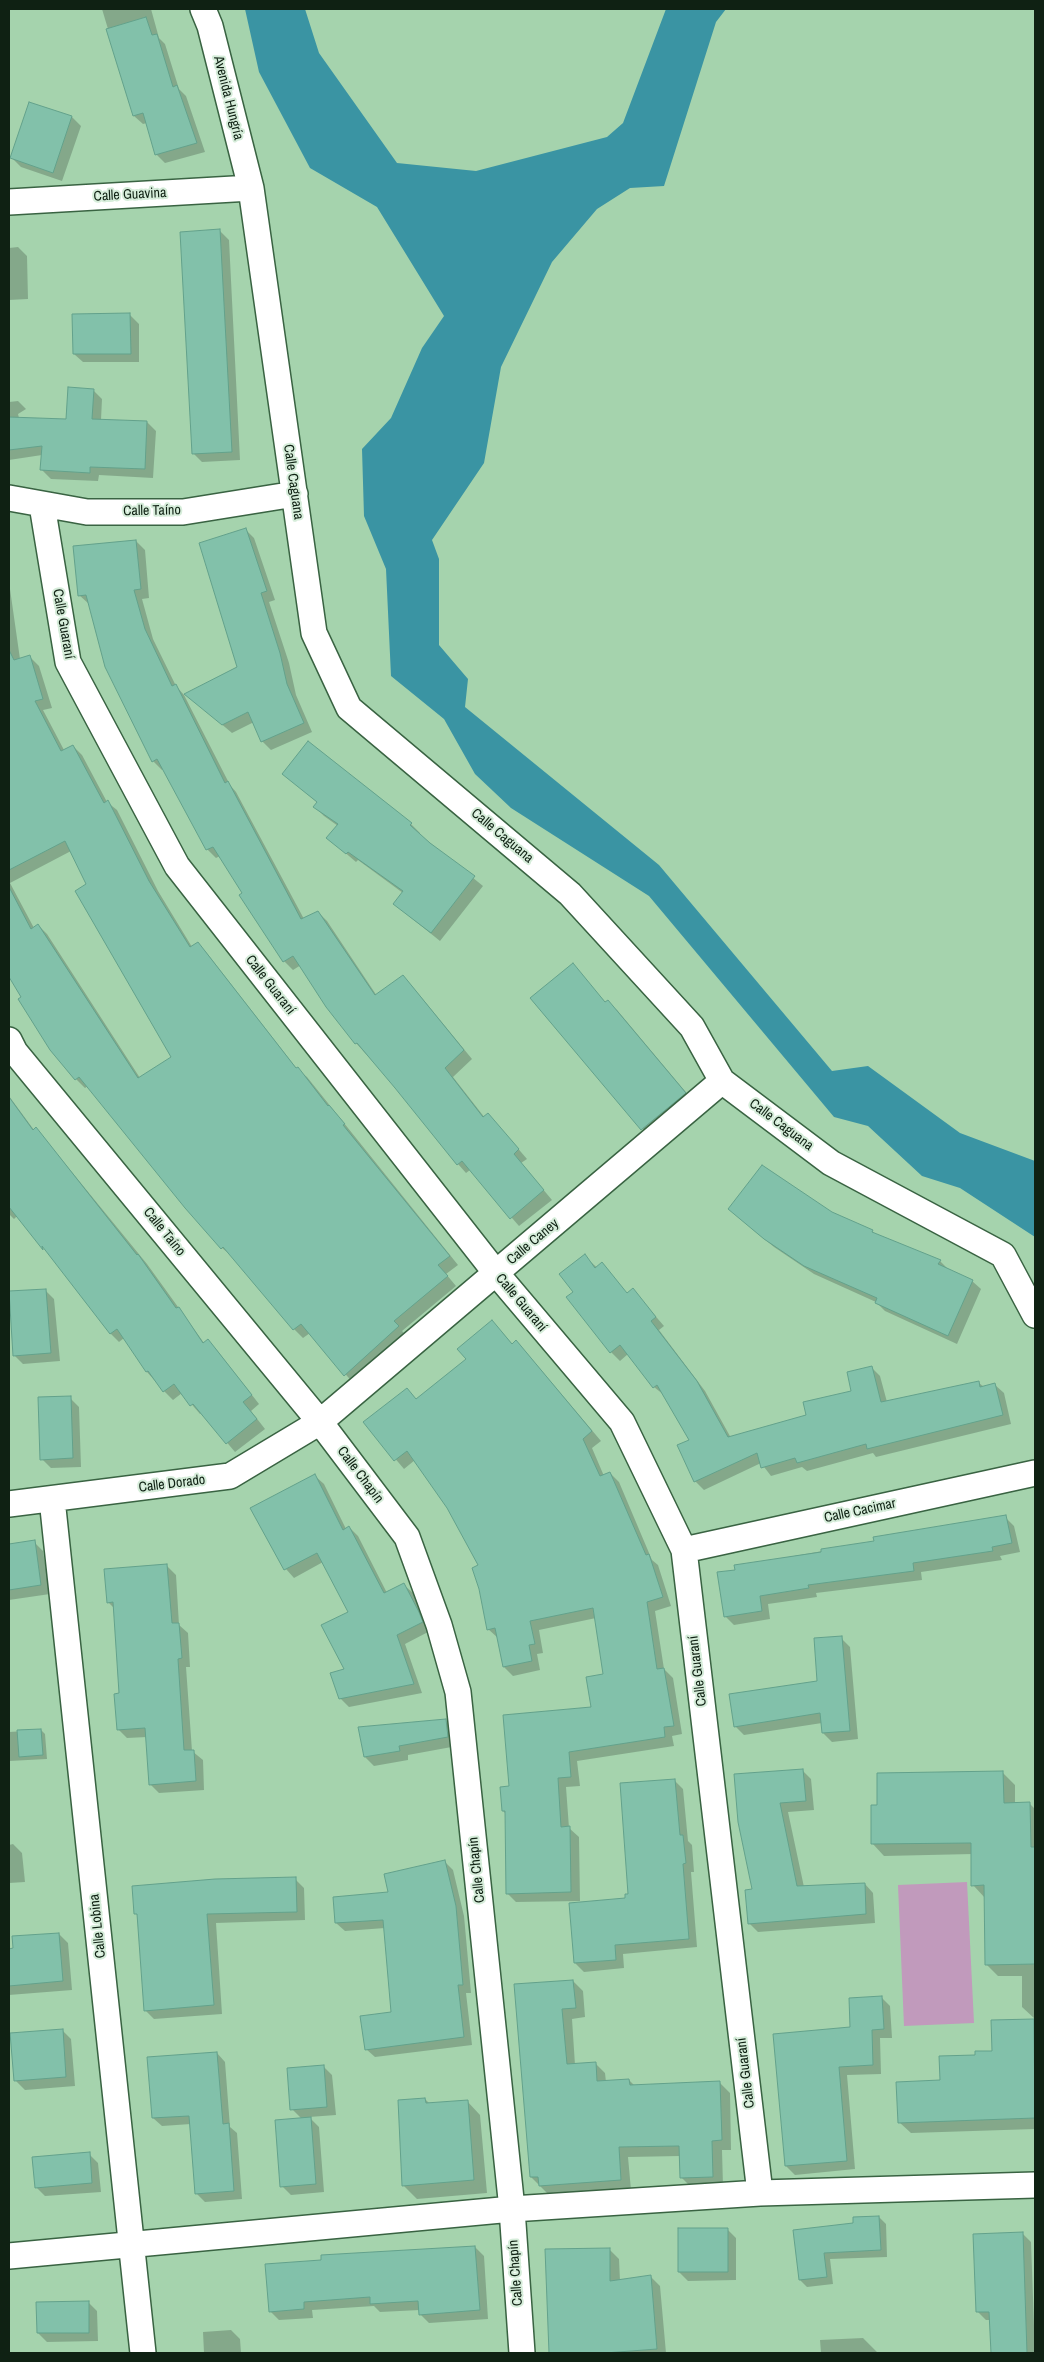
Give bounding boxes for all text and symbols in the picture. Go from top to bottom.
street label: Avenida Hungría [209,54,247,142]
street label: Calle Guavina [93,185,167,205]
street label: Calle Caguana [279,443,307,521]
street label: Calle Taíno [123,502,181,520]
street label: Calle Guaraní [49,588,77,660]
street label: Calle Caguana [468,805,536,867]
street label: Calle Guaraní [242,952,298,1018]
street label: Calle Caguana [746,1095,816,1155]
street label: Calle Taíno [139,1204,189,1260]
street label: Calle Caney [504,1215,562,1269]
street label: Calle Guaraní [492,1270,550,1336]
street label: Calle Chapín [333,1443,387,1507]
street label: Calle Dorado [138,1472,206,1496]
street label: Calle Cacimar [823,1495,897,1527]
street label: Calle Guaraní [685,1635,711,1707]
street label: Calle Chapín [465,1836,489,1904]
street label: Calle Lobina [86,1893,110,1959]
street label: Calle Guaraní [733,2037,759,2109]
street label: Calle Chapín [505,2239,527,2307]

